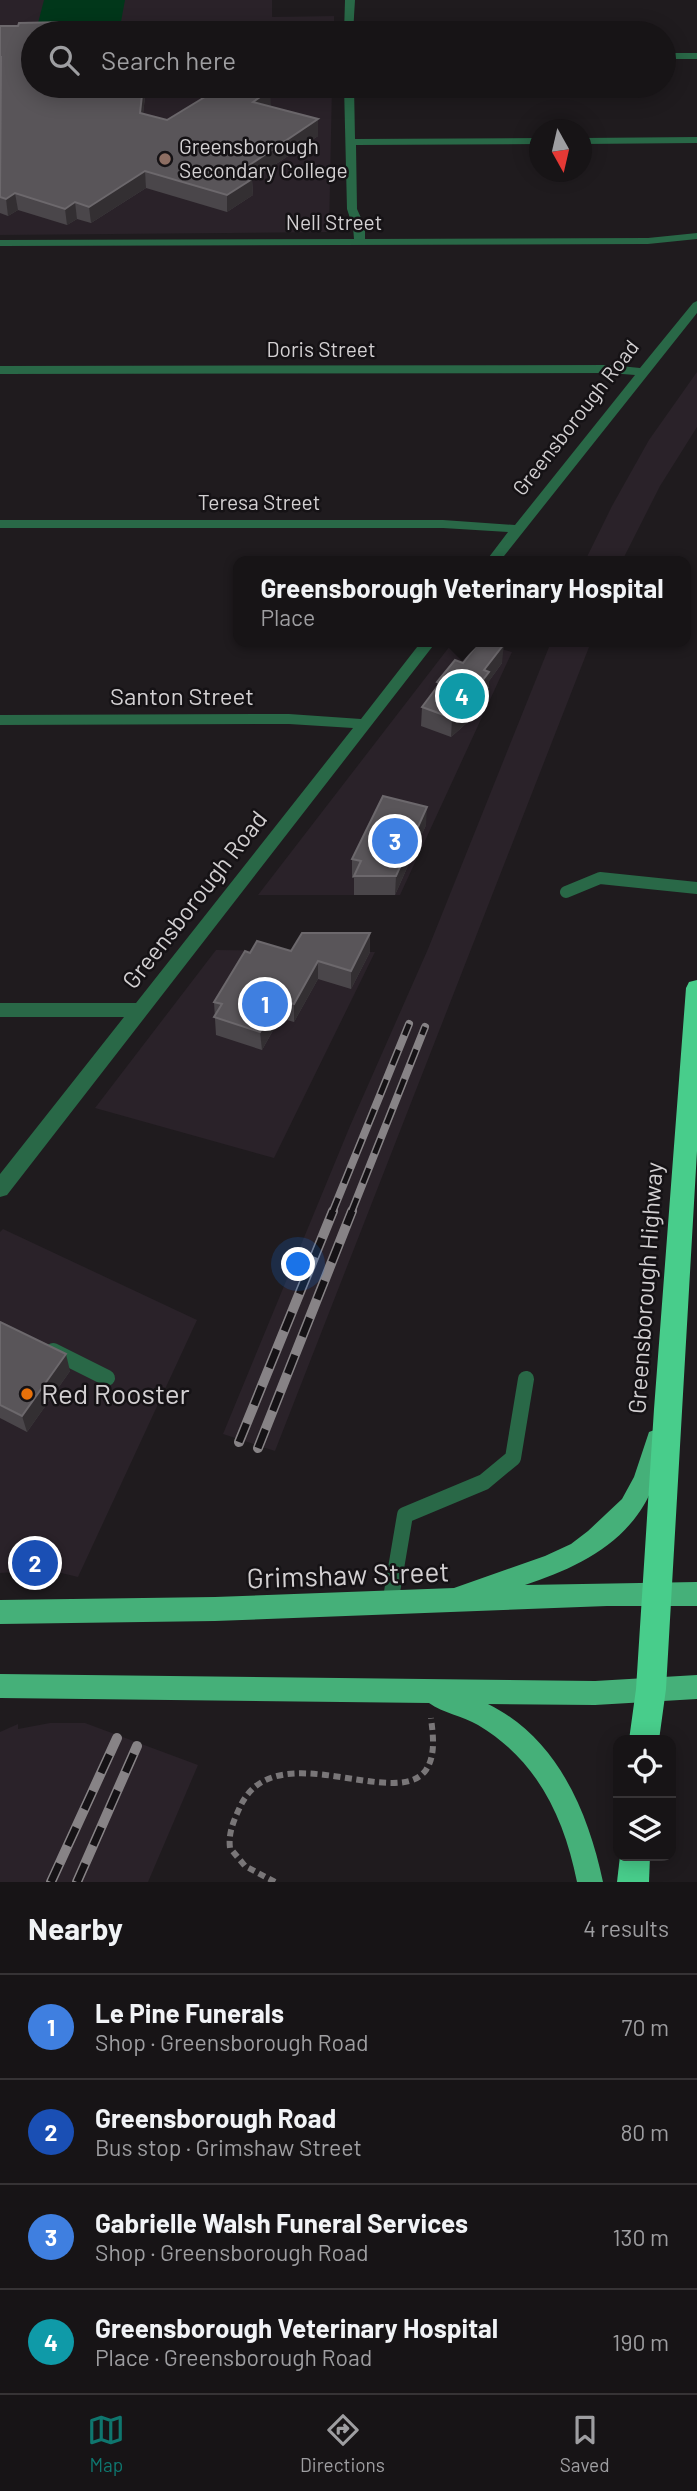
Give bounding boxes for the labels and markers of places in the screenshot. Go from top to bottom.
place label: Greensborough Secondary College [179,133,348,182]
marker: Greensborough Secondary College [157,151,173,167]
pin: 4 [439,670,485,722]
pin: 3 [372,815,418,867]
pin: 1 [242,978,288,1030]
place label: Red Rooster [41,1376,190,1410]
marker: Red Rooster [19,1386,35,1402]
pin: 2 [12,1537,58,1589]

